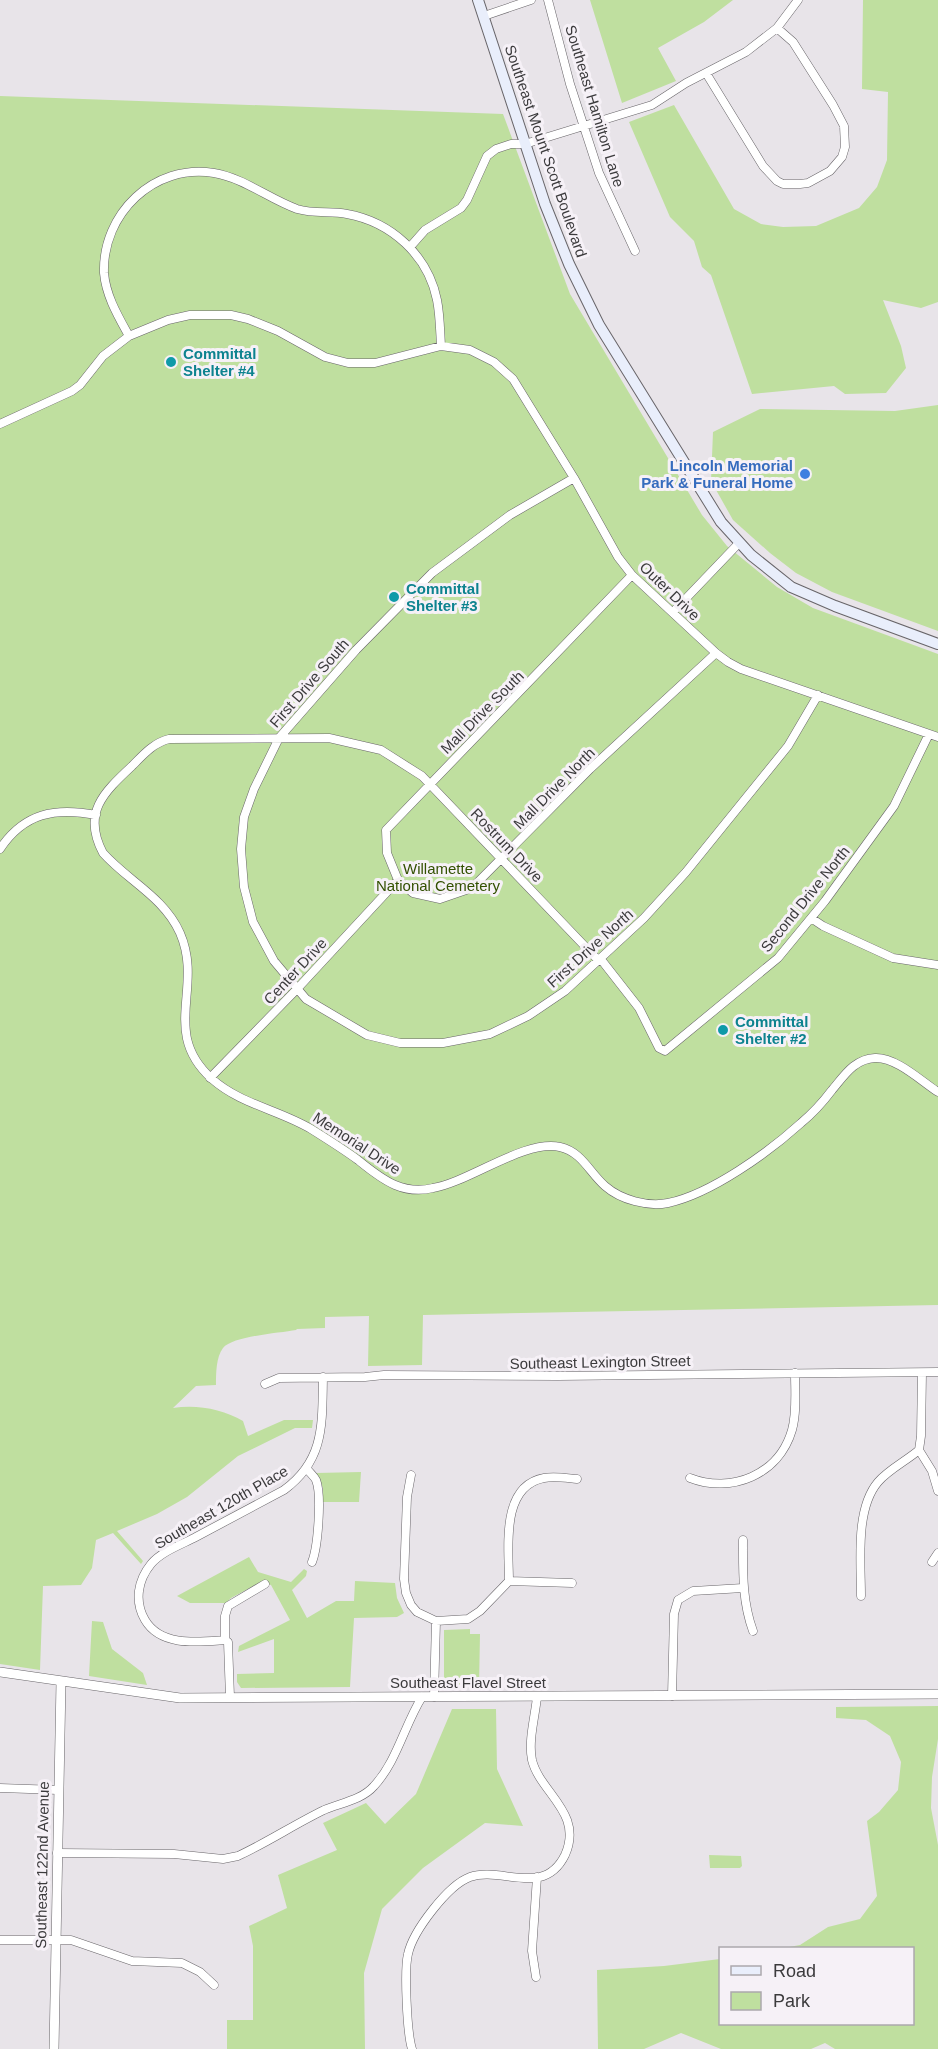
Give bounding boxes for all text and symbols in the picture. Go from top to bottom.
street label: Southeast Hamilton Lane [562,23,628,189]
street label: Southeast Mount Scott Boulevard [502,43,590,259]
place label: Committal Shelter #4 [183,345,256,379]
marker: Committal Shelter #4 [164,355,178,369]
place label: Lincoln Memorial Park & Funeral Home [641,457,793,491]
marker: Lincoln Memorial Park & Funeral Home [798,467,812,481]
street label: Outer Drive [637,558,703,624]
place label: Committal Shelter #3 [406,580,479,614]
marker: Committal Shelter #3 [387,590,401,604]
street label: First Drive South [266,635,352,731]
street label: Mall Drive South [437,667,527,757]
street label: Mall Drive North [510,744,598,832]
street label: Rostrum Drive [468,805,546,885]
street label: Second Drive North [757,843,853,955]
park label: Willamette National Cemetery [376,860,501,894]
street label: First Drive North [544,905,636,991]
street label: Center Drive [260,934,330,1008]
place label: Committal Shelter #2 [735,1013,808,1047]
marker: Committal Shelter #2 [716,1023,730,1037]
street label: Memorial Drive [310,1108,404,1178]
street label: Southeast Lexington Street [509,1352,691,1372]
street label: Southeast 120th Place [151,1462,291,1552]
street label: Southeast Flavel Street [390,1674,547,1691]
street label: Southeast 122nd Avenue [32,1781,52,1949]
legend [719,1947,914,2025]
text: Road [773,1961,816,1981]
text: Park [773,1991,811,2011]

